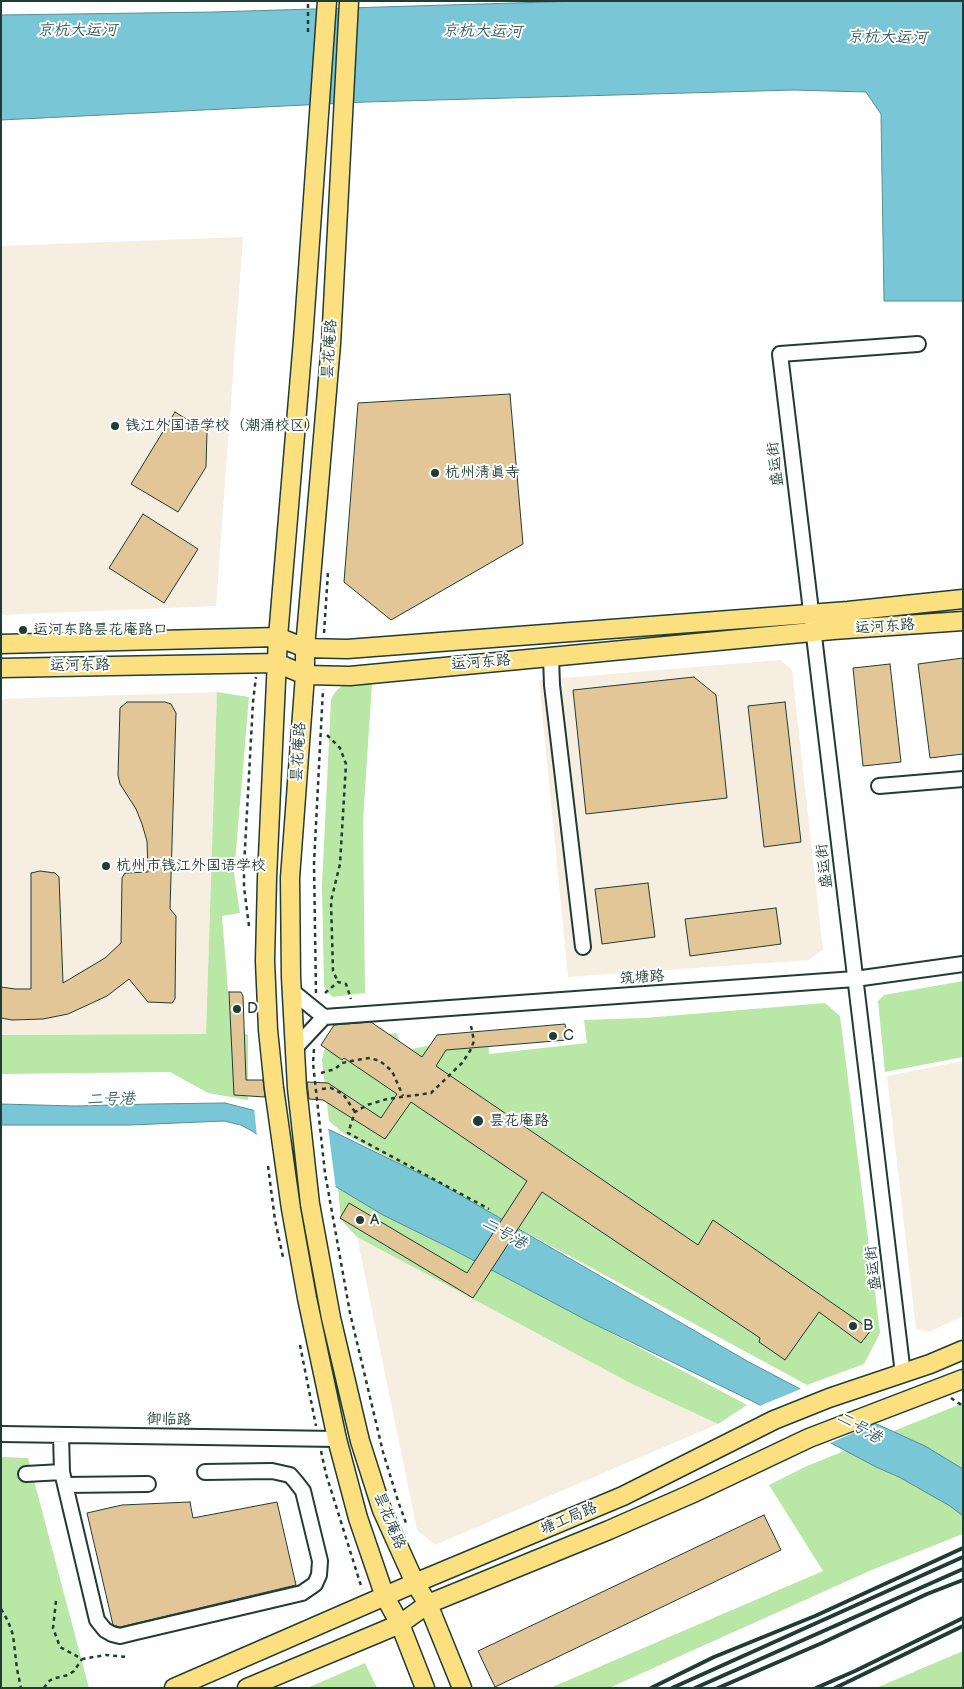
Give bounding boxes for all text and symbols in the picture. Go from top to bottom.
water label: 京杭大运河 [37,21,117,41]
water label: 京杭大运河 [442,22,522,42]
water label: 京杭大运河 [847,28,927,48]
street label: 昙花庵路 [319,318,341,380]
place label: 钱江外国语学校（潮涌校区） [125,417,320,435]
marker: 钱江外国语学校（潮涌校区） [109,420,121,432]
street label: 盛运街 [764,441,788,487]
place label: 杭州清真寺 [445,464,520,482]
marker: 杭州清真寺 [429,467,441,479]
street label: 运河东路 [854,616,916,638]
place label: 运河东路昙花庵路口 [33,621,168,639]
marker: 运河东路昙花庵路口 [17,624,29,636]
street label: 运河东路 [450,651,512,675]
street label: 运河东路 [50,656,110,676]
street label: 昙花庵路 [288,721,310,783]
street label: 盛运街 [813,843,837,889]
place label: 杭州市钱江外国语学校 [116,857,266,875]
marker: 杭州市钱江外国语学校 [100,860,112,872]
street label: 筑塘路 [619,967,665,989]
place label: D [247,1000,258,1018]
marker: D [231,1003,243,1015]
place label: C [563,1027,574,1045]
marker: C [547,1030,559,1042]
water label: 二号港 [87,1090,135,1110]
place label: 昙花庵路 [489,1112,549,1130]
marker: 昙花庵路 [471,1114,485,1128]
place label: A [370,1211,379,1229]
marker: A [354,1214,366,1226]
water label: 二号港 [478,1214,530,1254]
street label: 盛运街 [862,1245,886,1291]
place label: B [863,1317,873,1335]
marker: B [847,1320,859,1332]
water label: 二号港 [833,1408,885,1448]
street label: 御临路 [146,1411,192,1429]
street label: 昙花庵路 [369,1490,409,1552]
street label: 塘工局路 [538,1499,600,1539]

